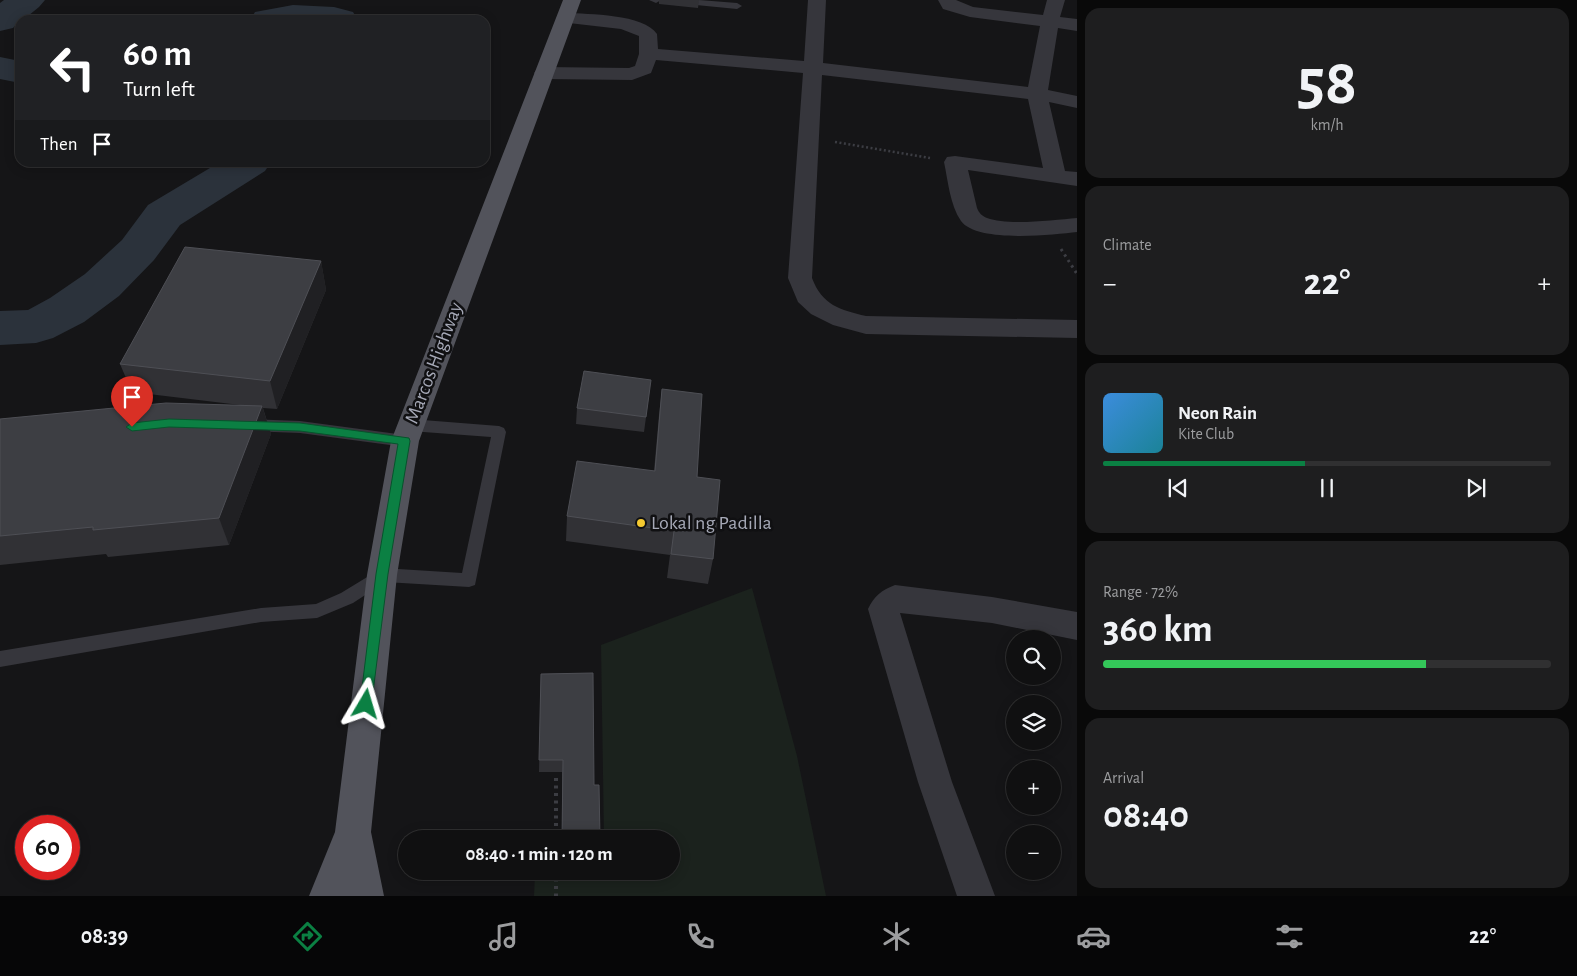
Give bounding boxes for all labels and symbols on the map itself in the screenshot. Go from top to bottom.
street label: Marcos Highway [402,299,466,426]
pin [111,376,153,427]
place label: Lokal ng Padilla [651,513,772,533]
marker: Lokal ng Padilla [635,517,647,529]
position arrow [339,677,391,729]
speed limit sign: 60 [15,815,80,880]

